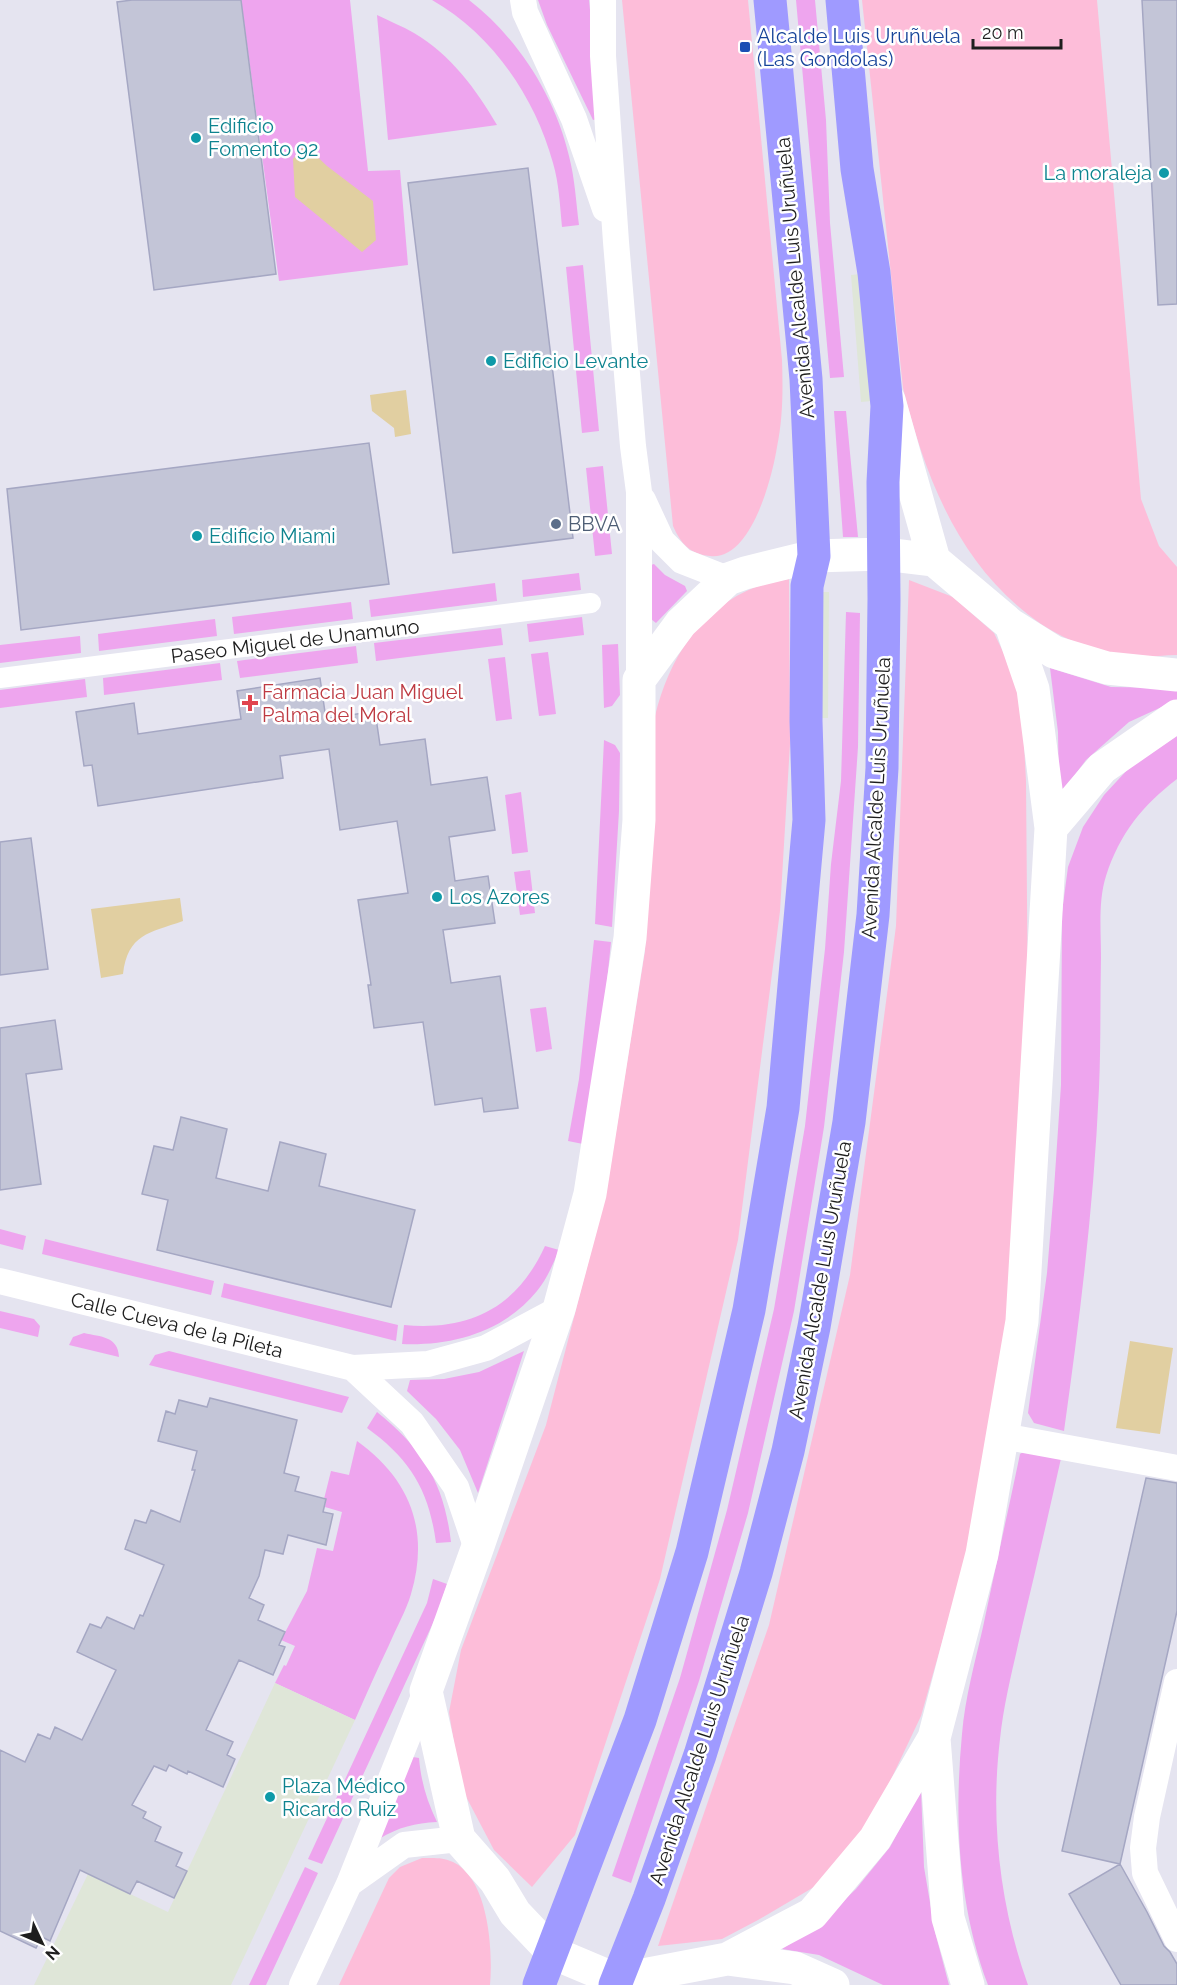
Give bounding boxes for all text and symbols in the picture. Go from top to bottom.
scale bar [973,12,1062,50]
text: 20 m [982,22,1024,43]
place label: Alcalde Luis Uruñuela (Las Gondolas) [757,24,961,71]
marker: Alcalde Luis Uruñuela (Las Gondolas) [738,40,752,54]
place label: Edificio Fomento 92 [208,114,318,161]
marker: Edificio Fomento 92 [189,131,203,145]
street label: Avenida Alcalde Luis Uruñuela [771,136,819,420]
place label: La moraleja [1044,161,1152,185]
marker: La moraleja [1157,166,1171,180]
place label: Edificio Levante [503,349,648,373]
marker: Edificio Levante [484,354,498,368]
place label: BBVA [568,512,621,536]
marker: BBVA [549,517,563,531]
place label: Edificio Miami [209,524,336,548]
marker: Edificio Miami [190,529,204,543]
street label: Paseo Miguel de Unamuno [169,614,421,668]
street label: Avenida Alcalde Luis Uruñuela [857,656,895,940]
place label: Farmacia Juan Miguel Palma del Moral [262,680,463,727]
marker: Farmacia Juan Miguel Palma del Moral [243,696,257,710]
place label: Los Azores [449,885,550,909]
marker: Los Azores [430,890,444,904]
street label: Avenida Alcalde Luis Uruñuela [784,1139,856,1421]
street label: Calle Cueva de la Pileta [68,1287,286,1363]
street label: Avenida Alcalde Luis Uruñuela [644,1612,754,1888]
place label: Plaza Médico Ricardo Ruiz [282,1774,405,1821]
marker: Plaza Médico Ricardo Ruiz [263,1790,277,1804]
north arrow [12,1913,72,1973]
text: N [41,1942,64,1964]

